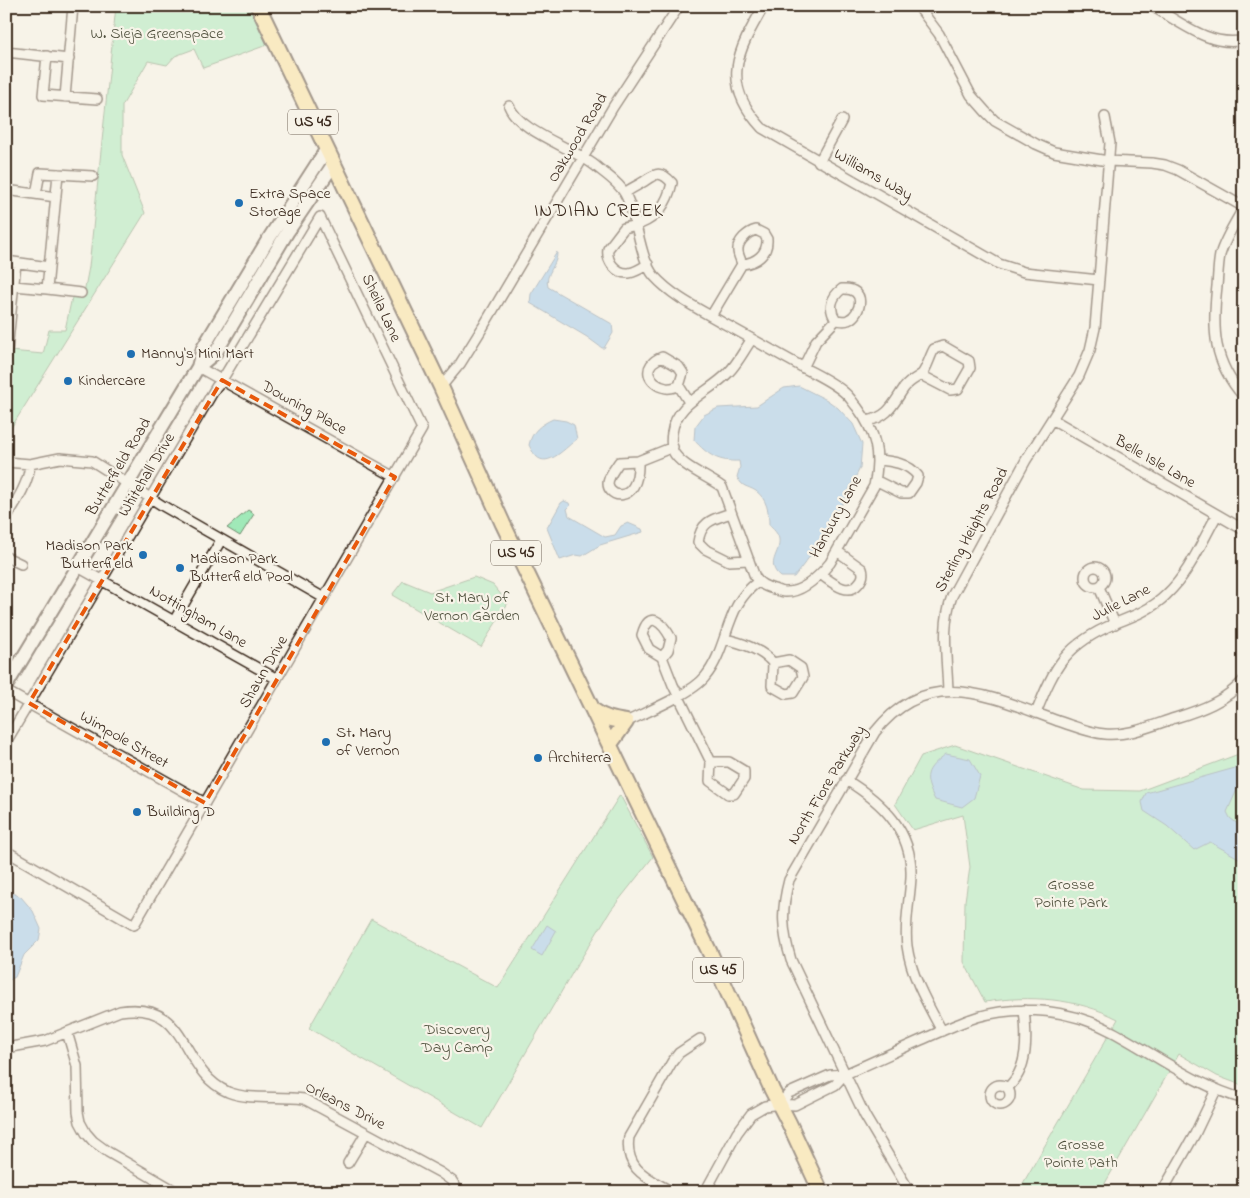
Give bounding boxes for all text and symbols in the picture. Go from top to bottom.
park label: W. Sieja Greenspace [91,22,224,46]
street label: Oakwood Road [542,89,614,187]
road number: US 45 [288,110,338,134]
street label: Williams Way [829,143,917,207]
place label: Extra Space Storage [249,182,332,224]
marker: Extra Space Storage [233,197,245,209]
district label: INDIAN CREEK [534,198,664,225]
street label: Sheila Lane [355,270,408,347]
place label: Manny's Mini Mart [141,342,255,366]
marker: Manny's Mini Mart [125,348,137,360]
place label: Kindercare [78,369,146,393]
street label: Downing Place [256,374,352,442]
marker: Kindercare [62,375,74,387]
street label: Butterfield Road [80,413,158,521]
street label: Whitehall Drive [112,428,182,522]
street label: Belle Isle Lane [1109,429,1201,495]
street label: Sterling Heights Road [929,463,1015,597]
street label: Hanbury Lane [803,471,869,563]
place label: Madison Park Butterfield [46,534,134,576]
road number: US 45 [491,540,541,566]
place label: Madison Park Butterfield Pool [189,547,293,589]
marker: Madison Park Butterfield [137,549,149,561]
marker: Madison Park Butterfield Pool [174,562,186,574]
street label: Julie Lane [1087,578,1155,628]
street label: Nottingham Lane [145,579,252,655]
park label: St. Mary of Vernon Garden [423,586,520,628]
street label: Shaun Drive [233,630,295,713]
street label: Wimpole Street [75,705,174,776]
place label: St. Mary of Vernon [336,721,400,763]
street label: North Fiore Parkway [782,721,872,849]
marker: St. Mary of Vernon [320,736,332,748]
place label: Architerra [548,746,612,770]
marker: Architerra [532,752,544,764]
place label: Building D [146,800,215,824]
marker: Building D [131,806,143,818]
park label: Grosse Pointe Park [1035,873,1108,915]
road number: US 45 [693,958,743,982]
park label: Discovery Day Camp [420,1018,493,1060]
street label: Orleans Drive [301,1075,390,1137]
park label: Grosse Pointe Path [1044,1133,1118,1175]

